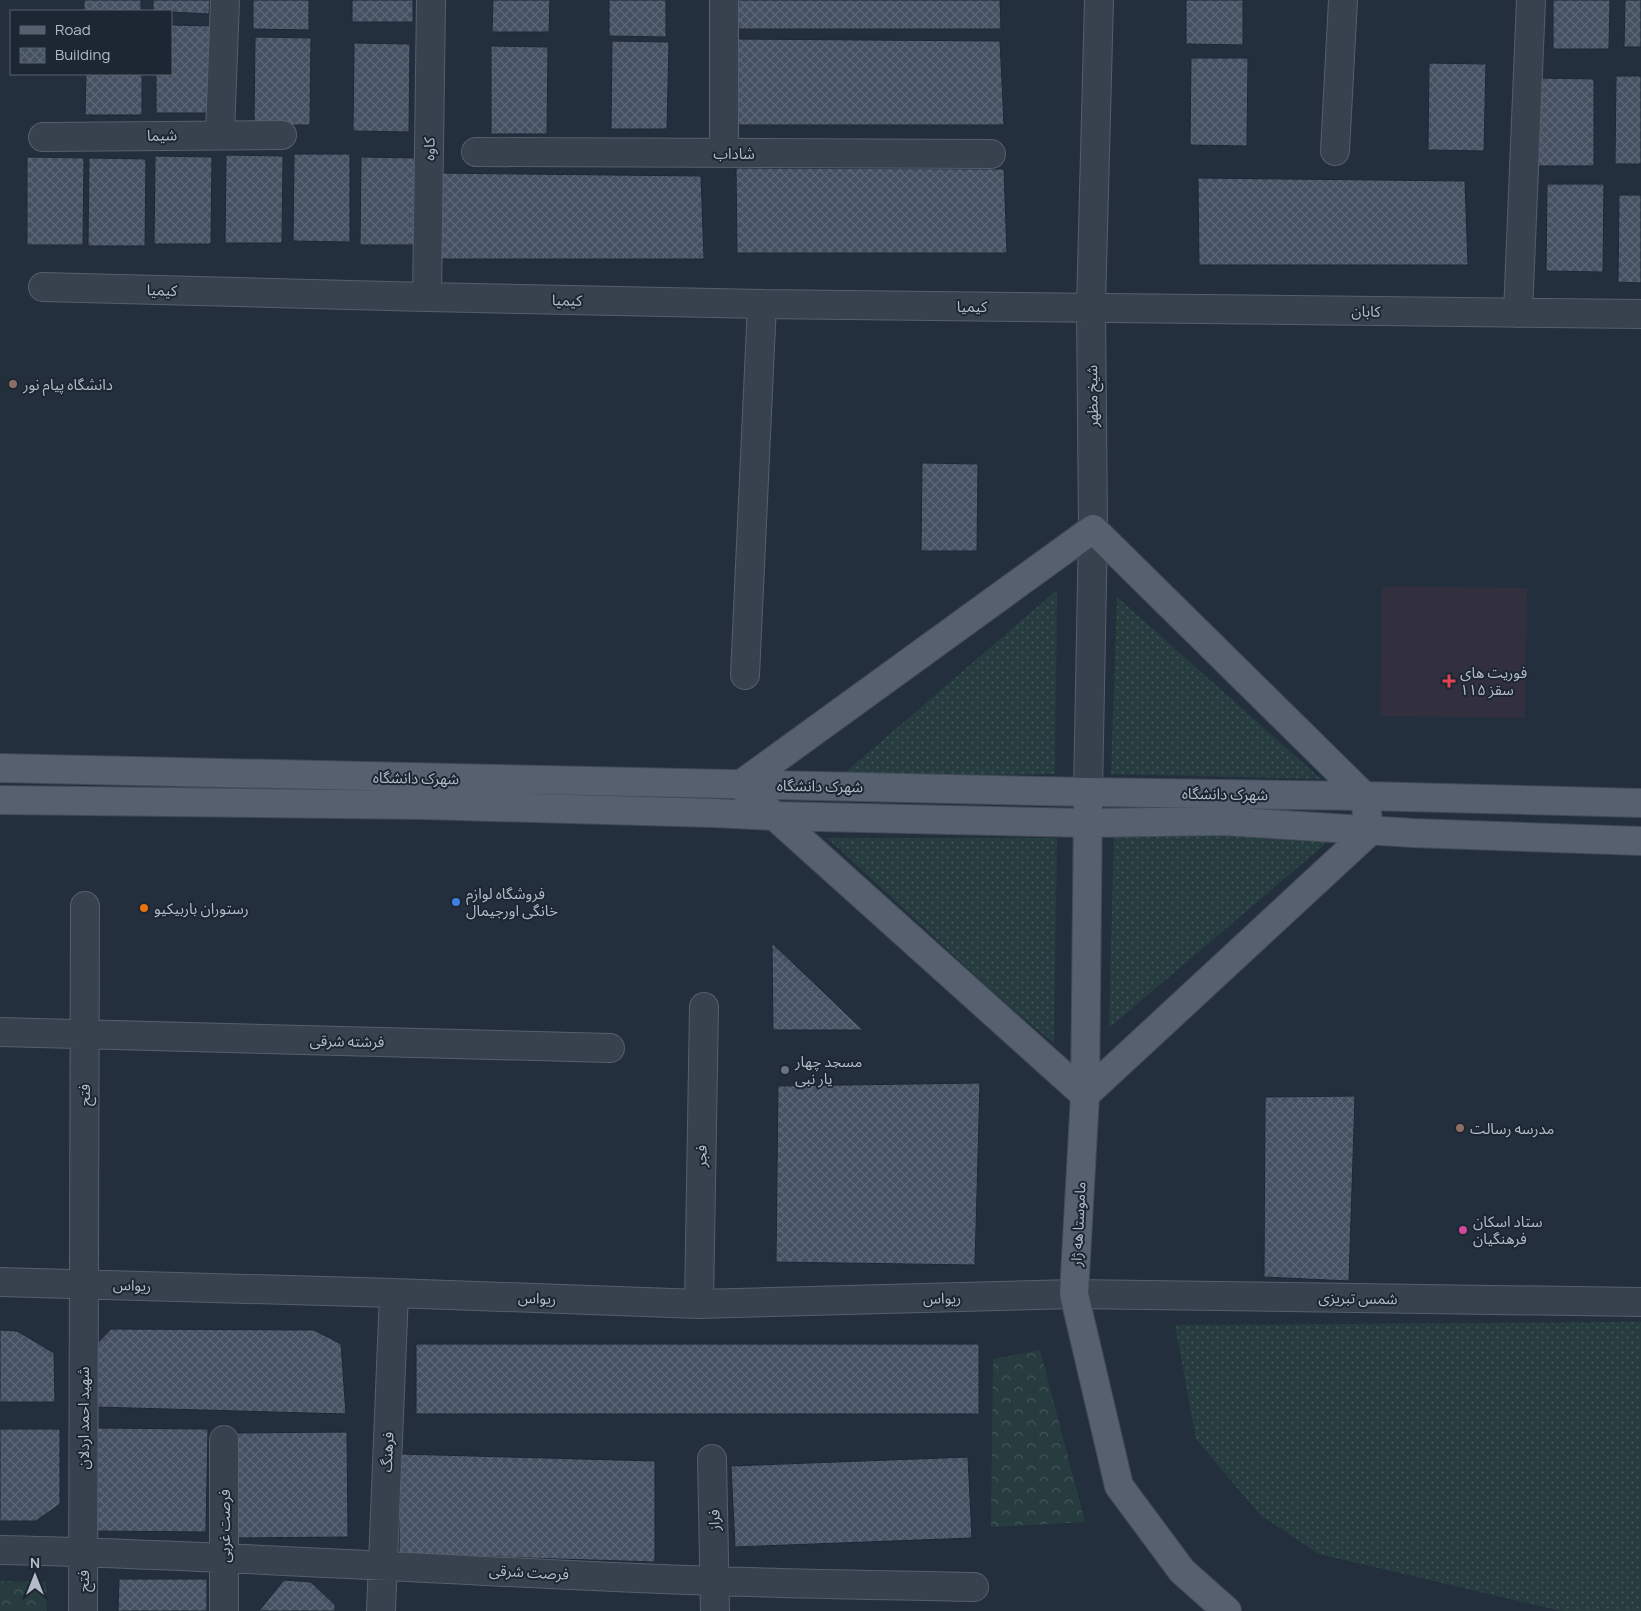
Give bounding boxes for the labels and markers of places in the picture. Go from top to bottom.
place label: دانشگاه پیام نور [22,374,113,396]
marker: دانشگاه پیام نور [7,378,19,390]
place label: فوریت های ۱۱۵ سقز [1460,662,1527,700]
marker: فوریت های ۱۱۵ سقز [1442,674,1456,688]
place label: فروشگاه لوازم خانگی اورجیمال [466,883,558,921]
marker: فروشگاه لوازم خانگی اورجیمال [450,896,462,908]
place label: رستوران باربیکیو [154,898,249,919]
marker: رستوران باربیکیو [138,902,150,914]
place label: مسجد چهار یار نبی [794,1051,862,1089]
marker: مسجد چهار یار نبی [779,1064,791,1076]
place label: مدرسه رسالت [1470,1118,1554,1139]
marker: مدرسه رسالت [1454,1122,1466,1134]
place label: ستاد اسکان فرهنگیان [1473,1211,1543,1249]
marker: ستاد اسکان فرهنگیان [1457,1224,1469,1236]

